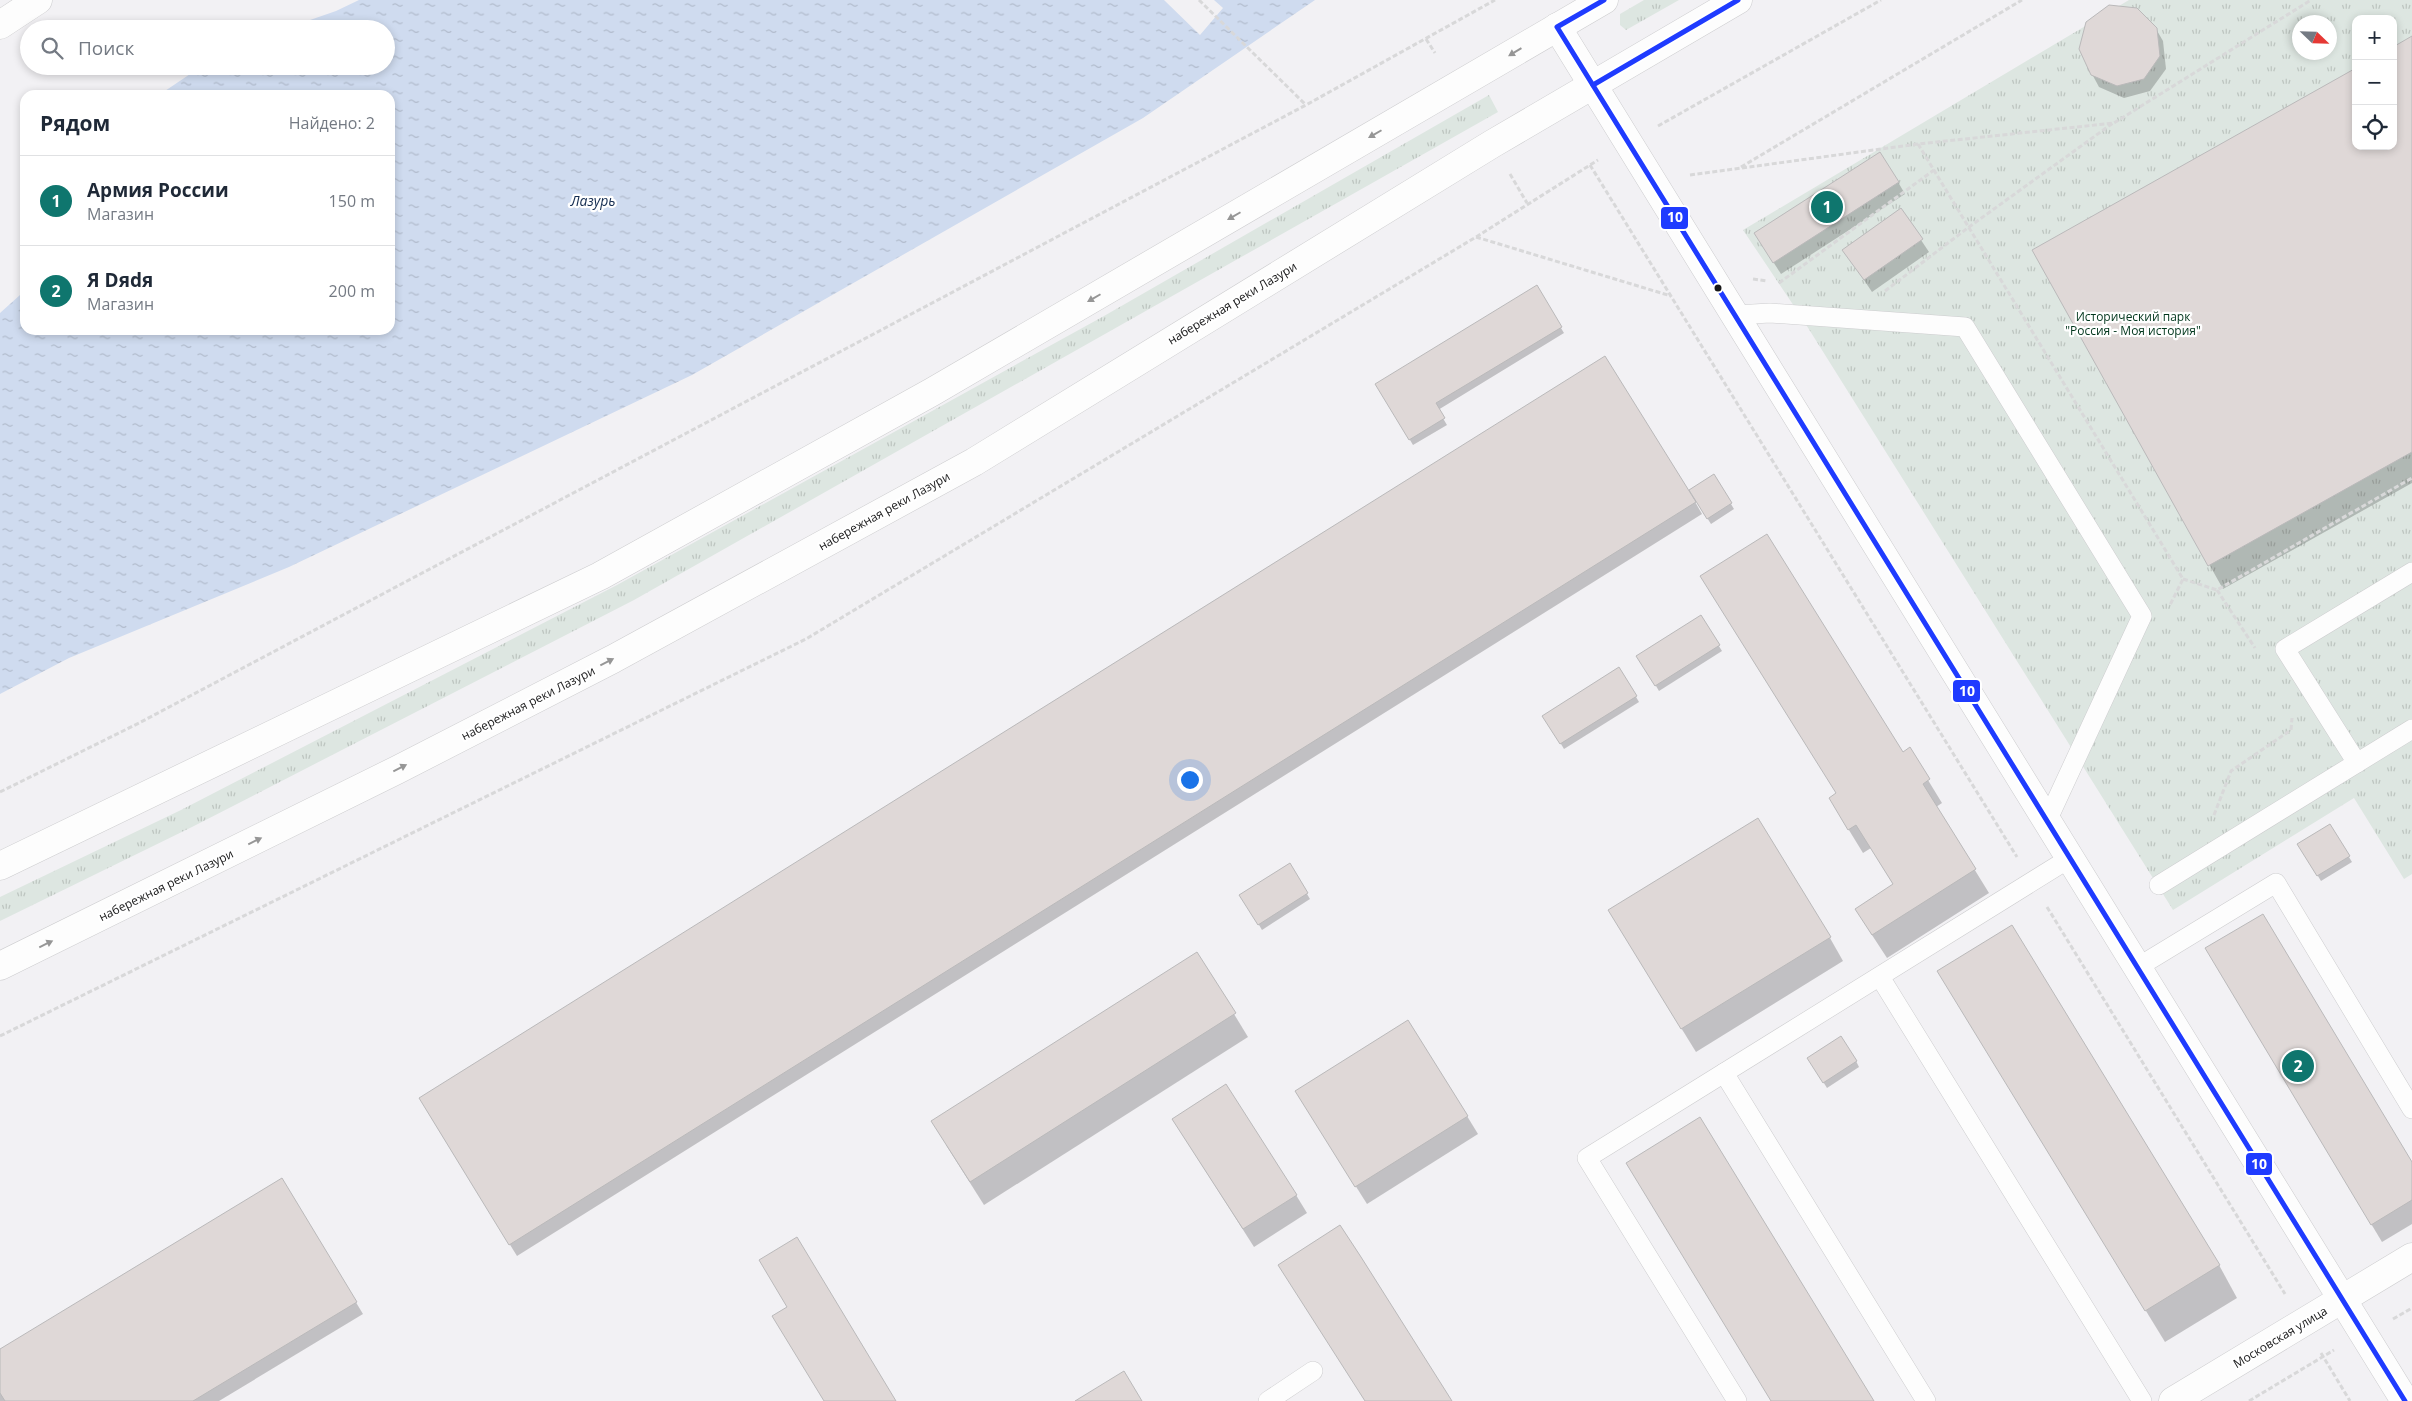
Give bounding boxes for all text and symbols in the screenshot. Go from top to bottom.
north arrow [2292,15,2337,60]
map controls [2352,15,2397,150]
button: + [2352,15,2397,60]
search box [20,20,395,75]
icon: search [38,34,66,62]
text: Поиск [78,35,134,61]
one-way arrow [1508,47,1521,56]
button: − [2352,60,2397,105]
button: locate [2352,105,2397,150]
text: Рядом [40,109,110,137]
text: Найдено: 2 [289,112,375,134]
one-way arrow [1368,130,1381,139]
text: Армия России [87,177,229,203]
pin: 1 [1811,188,1843,226]
text: 1 [51,190,61,212]
text: 150 m [329,190,375,212]
water label: Лазурь [570,191,615,210]
text: Магазин [87,203,154,225]
line badge: 10 [1660,206,1689,230]
text: 10 [1667,207,1683,226]
one-way arrow [1227,212,1242,220]
street label: набережная реки Лазури [1164,258,1300,348]
text: Я Dяdя [87,267,153,293]
text: 2 [51,280,61,302]
text: 200 m [329,280,375,302]
unlabelled marker [1713,283,1723,293]
text: Магазин [87,293,154,315]
one-way arrow [1087,293,1101,302]
park label: Исторический парк "Россия - Моя история" [2065,308,2201,339]
street label: набережная реки Лазури [815,468,953,554]
one-way arrow [600,658,614,666]
street label: набережная реки Лазури [458,662,598,744]
line badge: 10 [1952,679,1981,703]
text: 10 [1959,681,1975,700]
one-way arrow [393,764,407,772]
your location [1177,767,1203,793]
one-way arrow [248,837,262,845]
street label: набережная реки Лазури [96,845,236,925]
one-way arrow [39,939,53,947]
pin: 2 [2282,1047,2314,1085]
line badge: 10 [2245,1152,2273,1176]
text: 10 [2251,1154,2267,1173]
street label: Московская улица [2230,1302,2330,1372]

